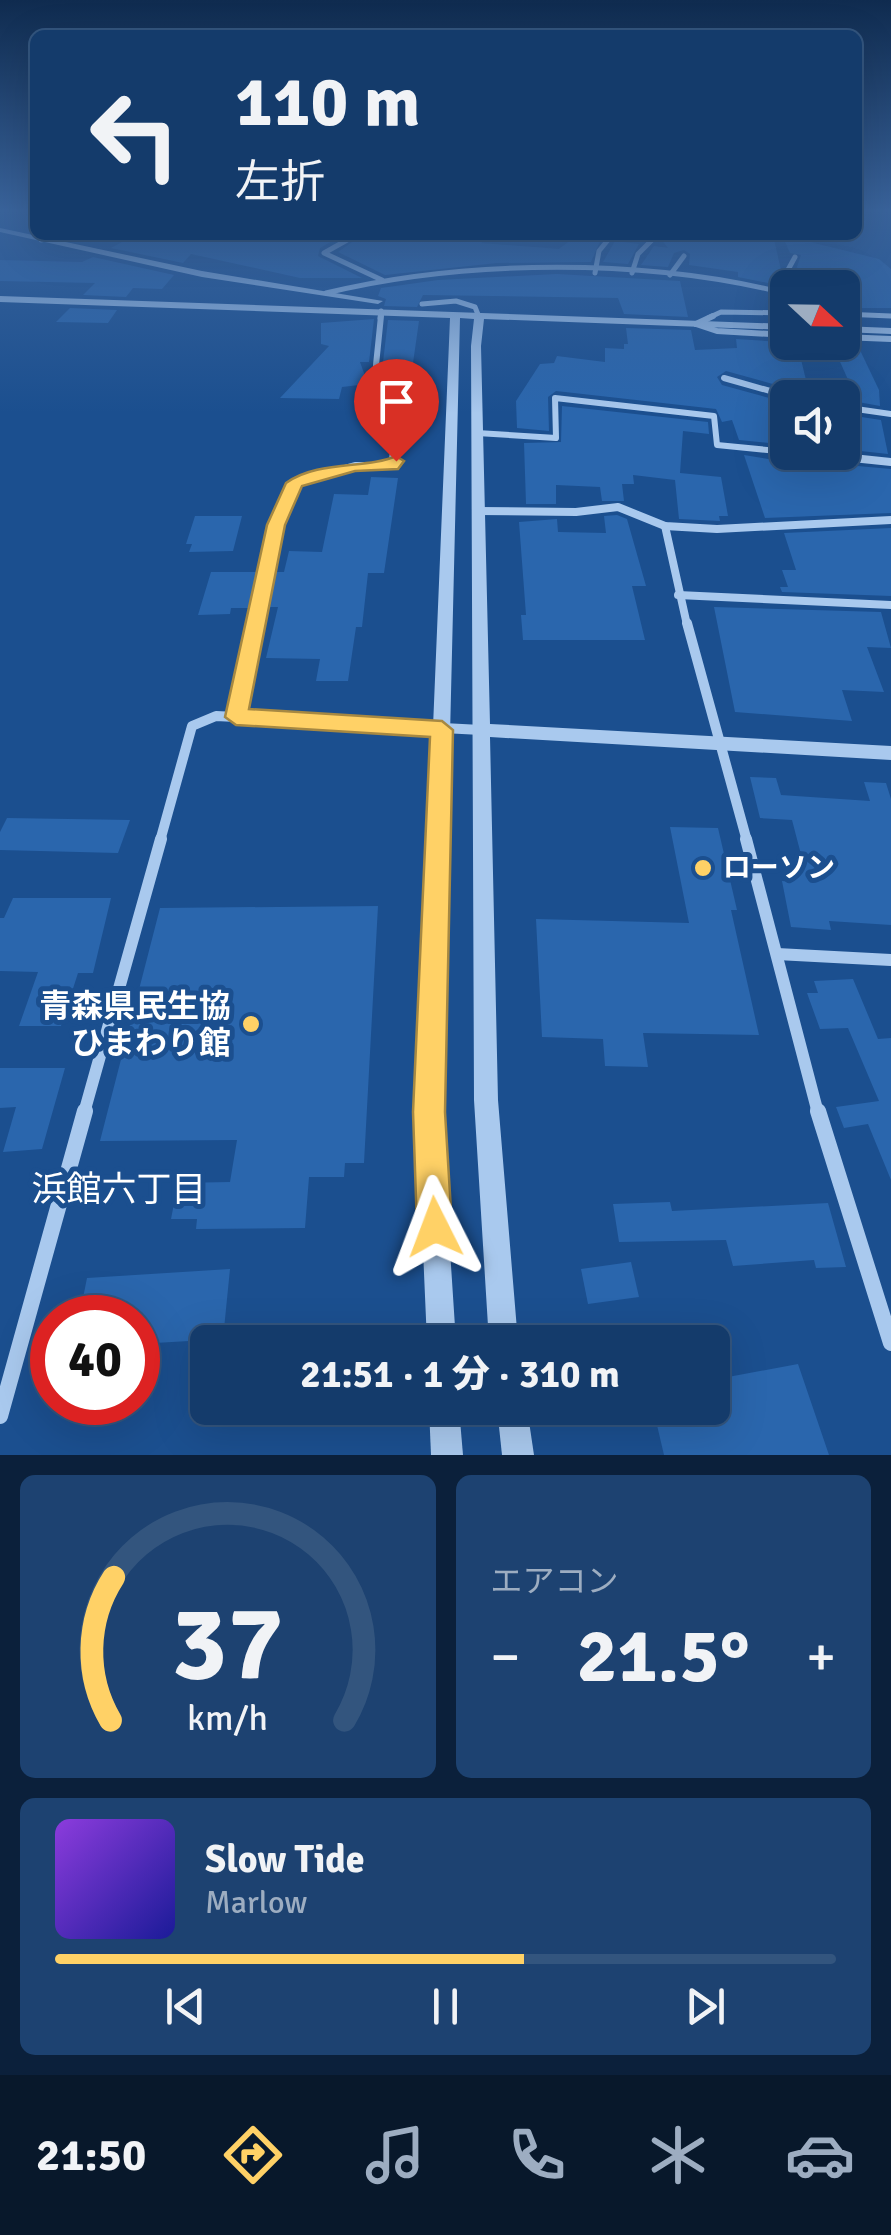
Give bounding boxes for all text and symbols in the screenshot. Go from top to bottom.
text: 110 m [235,59,420,145]
icon: left [70,70,200,200]
text: 左折 [235,155,325,210]
north arrow [770,270,860,360]
map controls [770,270,860,470]
pin [354,359,439,462]
icon: arrive [369,374,424,429]
button: sound [770,380,860,470]
place label: ローソン [723,851,835,885]
marker: ローソン [692,857,714,879]
place label: 青森県民生協 ひまわり館 [39,987,231,1063]
marker: 青森県民生協 ひまわり館 [240,1013,262,1035]
district label: 浜館六丁目 [31,1168,207,1211]
position arrow [383,1175,487,1279]
speed limit sign: 40 [30,1295,160,1425]
text: 21:51 · 1 分 · 310 m [300,1351,620,1398]
text: エアコン [491,1562,619,1601]
text: 37 [172,1580,284,1708]
text: 21.5° [577,1610,750,1703]
text: − [491,1623,520,1691]
text: + [806,1623,836,1691]
text: km/h [187,1696,268,1740]
text: Slow Tide [205,1836,365,1883]
text: Marlow [205,1883,307,1922]
icon: previous [158,1979,213,2034]
icon: pause [418,1979,473,2034]
icon: next [678,1979,733,2034]
icon: directions [218,2120,288,2190]
icon: music [360,2120,430,2190]
icon: phone [502,2120,572,2190]
icon: climate [643,2120,713,2190]
icon: car [785,2120,855,2190]
text: 21:50 [36,2128,146,2183]

